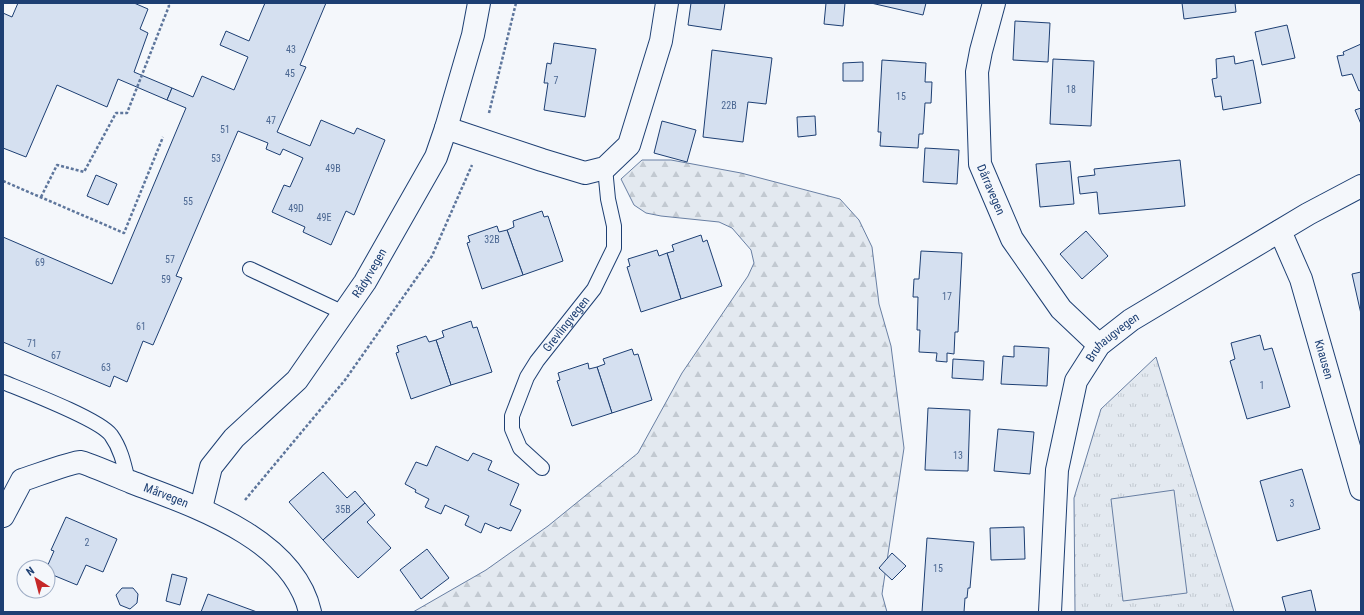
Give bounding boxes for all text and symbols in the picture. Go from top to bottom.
house number: 43 [286,44,296,55]
house number: 45 [285,68,295,79]
house number: 7 [554,75,559,86]
house number: 18 [1066,84,1076,95]
house number: 15 [896,91,906,102]
house number: 22B [721,100,737,111]
house number: 47 [266,115,276,126]
house number: 51 [220,124,230,135]
house number: 53 [211,153,221,164]
street label: Dårravegen [974,162,1008,217]
house number: 49B [325,163,341,174]
house number: 55 [183,196,193,207]
house number: 49D [288,203,304,214]
house number: 49E [317,212,331,223]
house number: 32B [484,234,500,245]
street label: Rådyrvegen [349,246,390,300]
house number: 57 [165,254,175,265]
house number: 69 [35,257,45,268]
house number: 59 [161,274,171,285]
house number: 17 [942,291,952,302]
street label: Grevlingvegen [540,294,592,355]
street label: Bruhaugvegen [1083,310,1142,364]
house number: 61 [136,321,146,332]
house number: 71 [27,338,37,349]
street label: Knausen [1312,338,1336,381]
house number: 67 [51,350,61,361]
house number: 63 [101,362,111,373]
house number: 1 [1260,380,1264,391]
house number: 13 [953,450,963,461]
street label: Mårvegen [142,480,191,511]
house number: 3 [1290,498,1295,509]
house number: 35B [335,504,351,515]
house number: 2 [85,537,90,548]
north arrow [16,559,56,599]
house number: 15 [933,563,943,574]
text: N [24,564,37,579]

